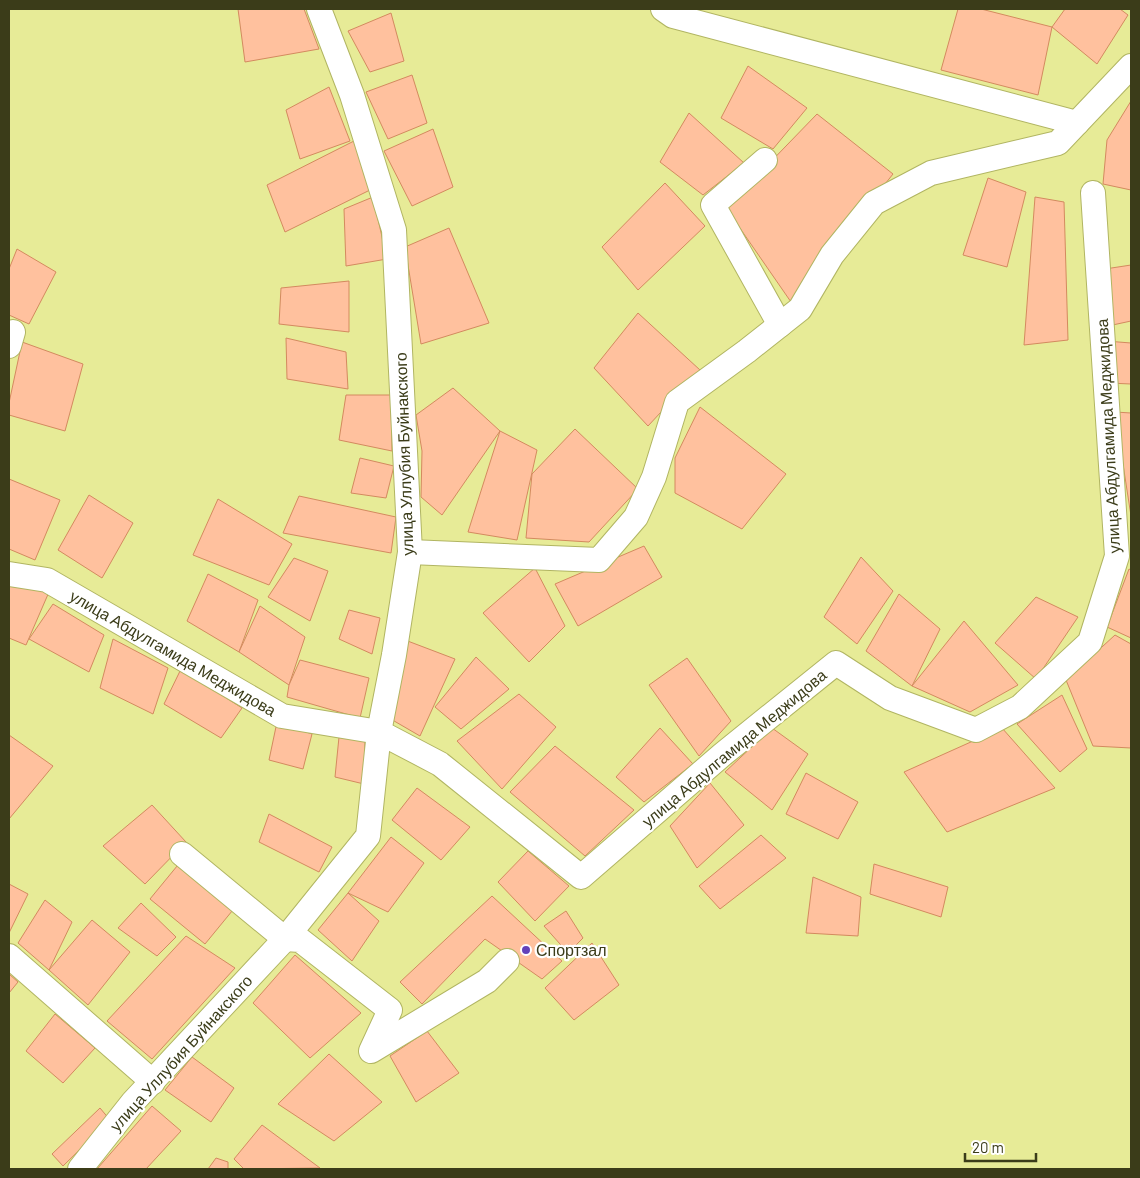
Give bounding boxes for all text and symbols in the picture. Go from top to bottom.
street label: улица Абдулгамида Меджидова [1092,318,1123,554]
street label: улица Уллубия Буйнакского [390,352,417,556]
street label: улица Абдулгамида Меджидова [67,586,280,720]
street label: улица Абдулгамида Меджидова [638,665,830,830]
place label: Спортзал [536,940,607,959]
marker: Спортзал [520,944,532,956]
street label: улица Уллубия Буйнакского [105,971,256,1135]
scale bar [965,1130,1036,1162]
text: 20 m [972,1138,1004,1156]

